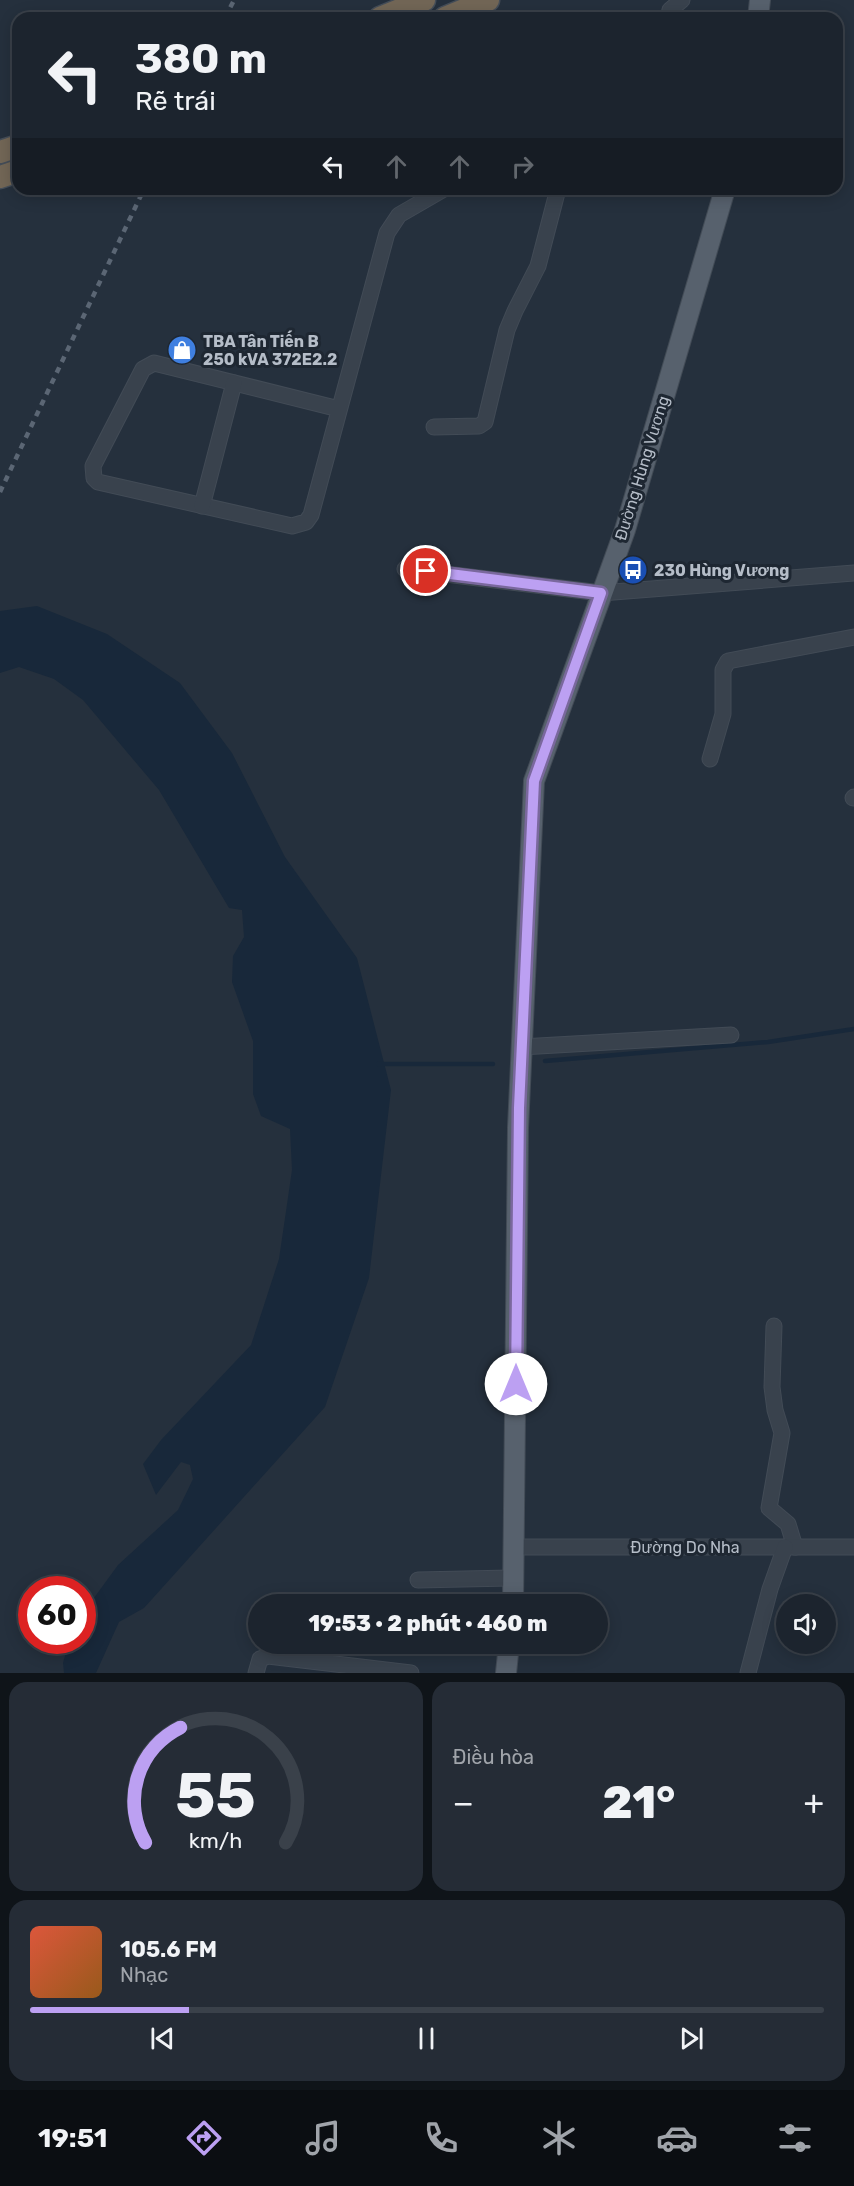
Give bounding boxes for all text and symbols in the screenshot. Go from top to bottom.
text: 380 m [135,34,267,84]
icon: left [36,36,114,114]
text: Rẽ trái [135,85,216,117]
icon: left [317,150,350,183]
icon: ahead [380,150,413,183]
icon: ahead [443,150,476,183]
icon: right [506,150,539,183]
place label: TBA Tân Tiến B 250 kVA 372E2.2 [203,330,337,369]
shop icon: TBA Tân Tiến B 250 kVA 372E2.2 [166,334,198,366]
street label: Đường Hùng Vương [611,393,673,543]
pin [400,545,451,596]
icon: arrive [409,554,442,587]
bus stop icon: 230 Hùng Vương [617,554,649,586]
place label: 230 Hùng Vương [654,561,789,580]
position arrow [484,1352,548,1416]
street label: Đường Do Nha [630,1538,740,1557]
speed limit sign: 60 [18,1576,96,1654]
map controls [776,1594,836,1654]
button: sound [776,1594,836,1654]
text: 19:53 · 2 phút · 460 m [309,1610,547,1637]
text: Điều hòa [453,1745,534,1769]
text: 55 [175,1759,256,1833]
text: 21° [602,1776,675,1829]
text: − [453,1783,474,1822]
text: + [803,1783,824,1822]
text: km/h [189,1829,243,1854]
text: 105.6 FM [120,1936,217,1963]
text: Nhạc [120,1963,168,1987]
icon: previous [146,2022,179,2055]
icon: pause [410,2022,443,2055]
icon: next [675,2022,708,2055]
icon: directions [183,2117,225,2159]
icon: music [302,2117,344,2159]
icon: phone [420,2117,462,2159]
icon: climate [538,2117,580,2159]
icon: car [656,2117,698,2159]
icon: filters [774,2117,816,2159]
text: 19:51 [38,2122,107,2154]

